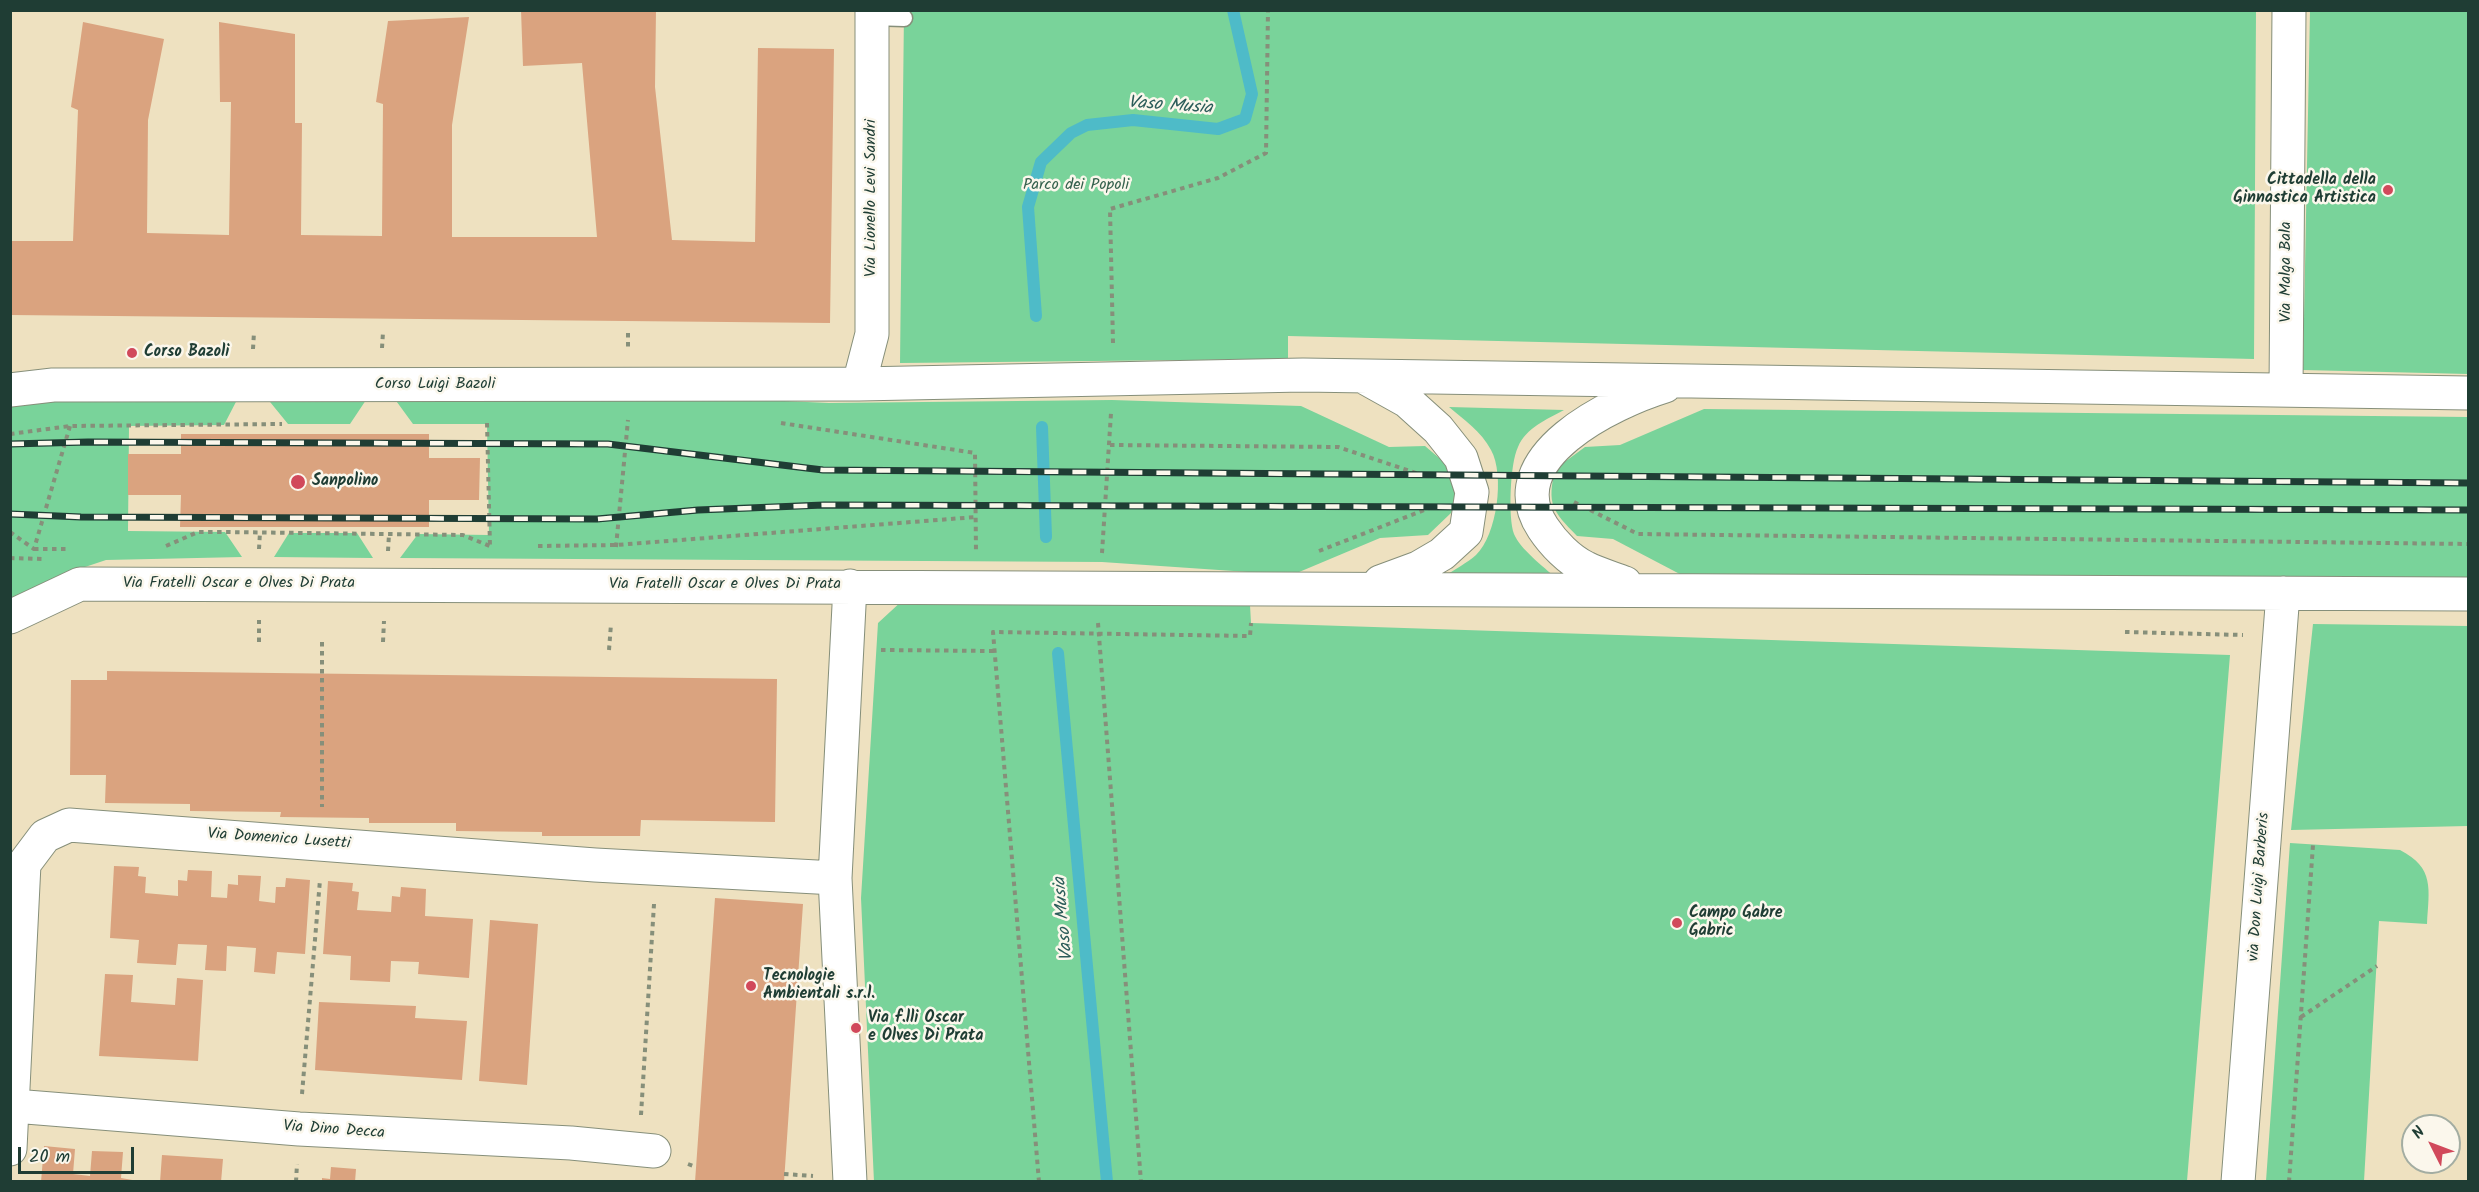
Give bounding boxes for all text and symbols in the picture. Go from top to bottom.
water label: Vaso Musia [1127,93,1213,121]
street label: Via Lionello Levi Sandri [862,119,882,277]
place label: Cittadella della Ginnastica Artistica [2233,171,2376,209]
park label: Parco dei Popoli [1023,176,1129,196]
marker: Cittadella della Ginnastica Artistica [2381,183,2395,197]
street label: Via Malga Bala [2277,222,2297,322]
place label: Corso Bazoli [144,343,229,363]
marker: Corso Bazoli [125,346,139,360]
street label: Corso Luigi Bazoli [375,375,495,395]
place label: Sanpolino [312,472,378,492]
marker: Sanpolino [289,473,307,491]
street label: Via Fratelli Oscar e Olves Di Prata [123,574,355,594]
street label: Via Fratelli Oscar e Olves Di Prata [609,575,841,595]
street label: via Don Luigi Barberis [2245,812,2275,962]
street label: Via Domenico Lusetti [207,825,351,855]
water label: Vaso Musia [1051,876,1079,962]
place label: Campo Gabre Gabric [1689,904,1783,942]
marker: Campo Gabre Gabric [1670,916,1684,930]
place label: Tecnologie Ambientali s.r.l. [763,967,875,1005]
marker: Tecnologie Ambientali s.r.l. [744,979,758,993]
place label: Via f.lli Oscar e Olves Di Prata [868,1009,983,1047]
marker: Via f.lli Oscar e Olves Di Prata [849,1021,863,1035]
north arrow [2401,1114,2461,1174]
street label: Via Dino Decca [283,1118,385,1144]
text: N [2406,1121,2431,1145]
scale bar [21,1135,136,1173]
text: 20 m [29,1143,70,1172]

